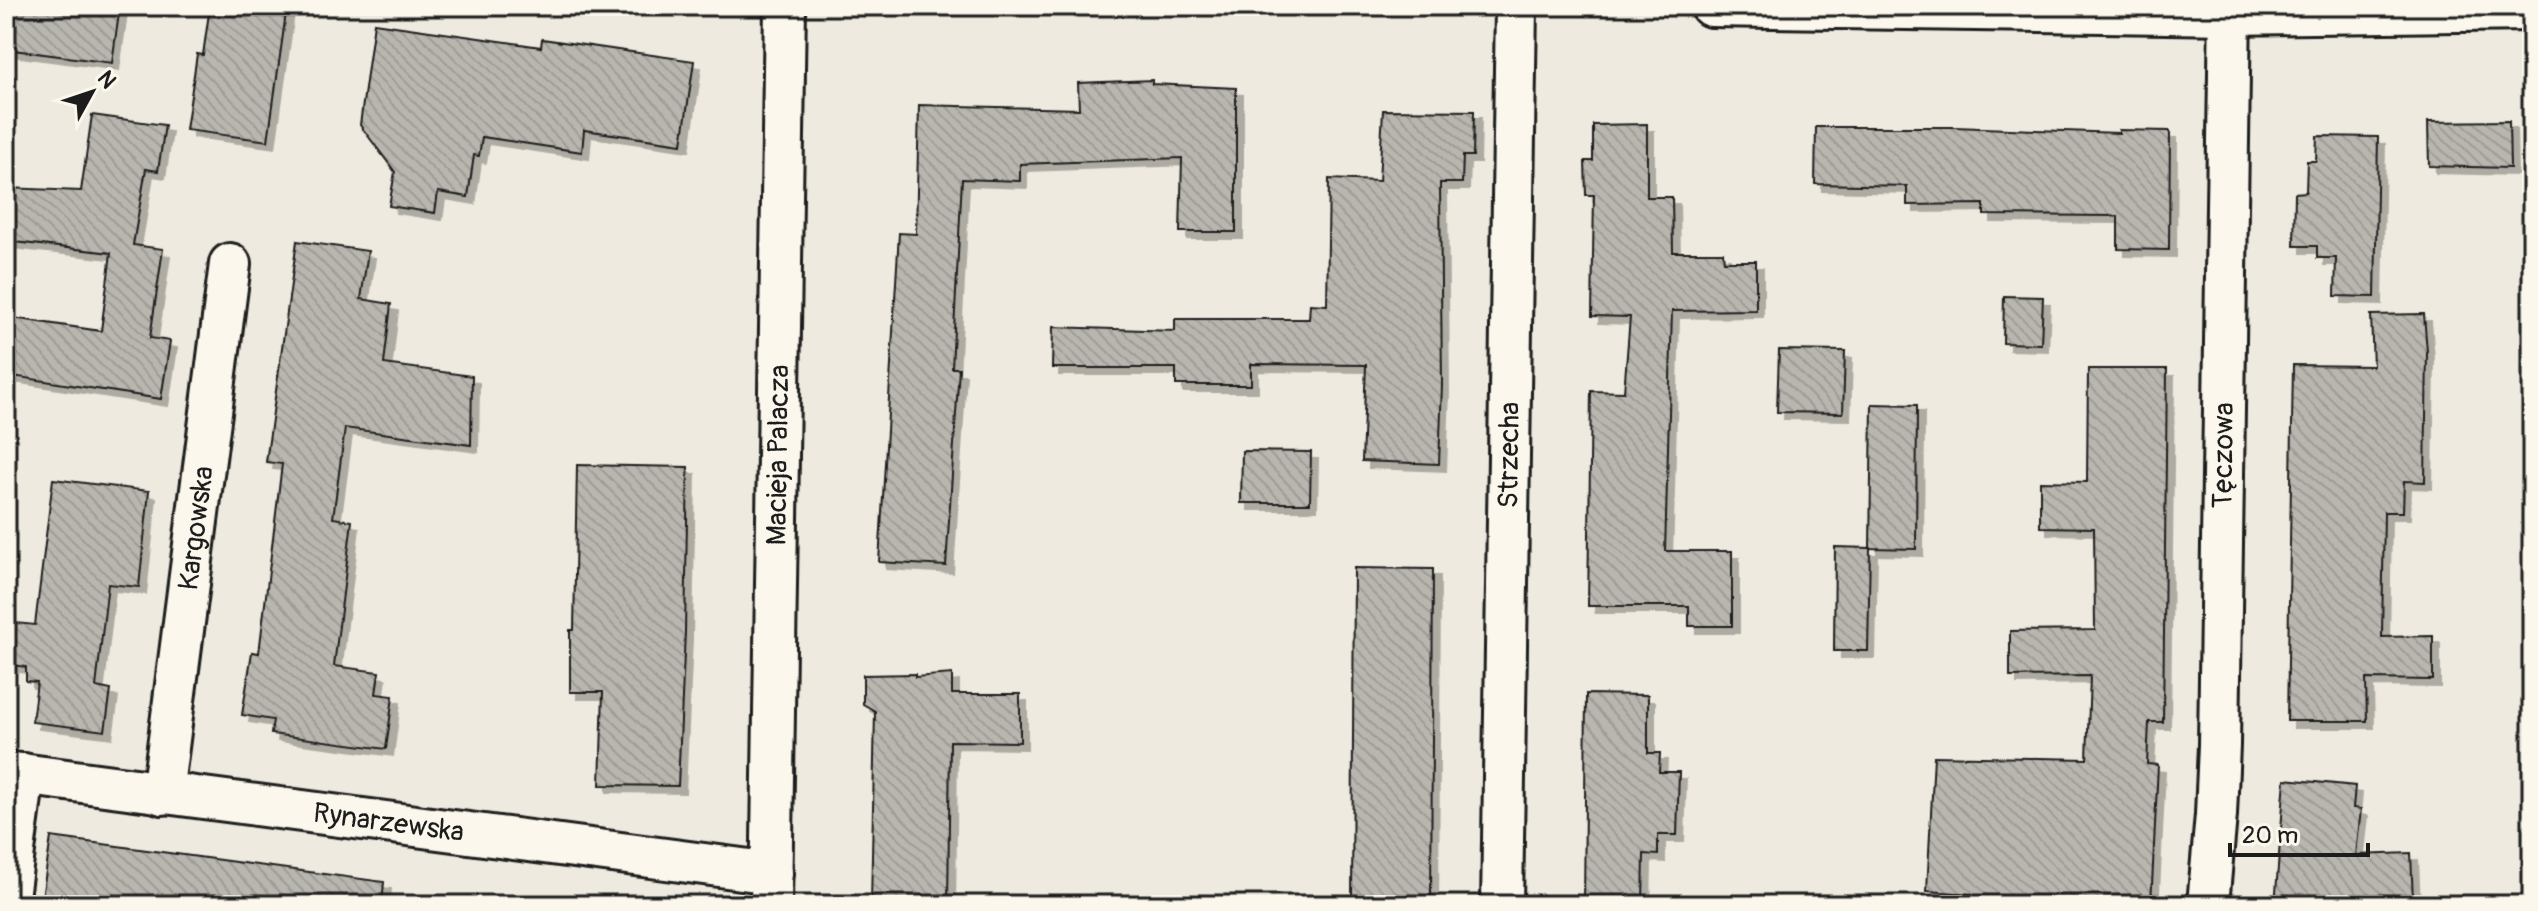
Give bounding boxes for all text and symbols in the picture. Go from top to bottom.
north arrow [52,52,132,132]
text: N [91,65,122,95]
street label: Macieja Palacza [759,364,797,546]
street label: Strzecha [1491,402,1527,509]
street label: Tęczowa [2205,402,2242,509]
street label: Kargowska [171,464,221,592]
street label: Rynarzewska [311,795,466,850]
scale bar [2230,807,2368,857]
text: 20 m [2242,821,2298,850]

